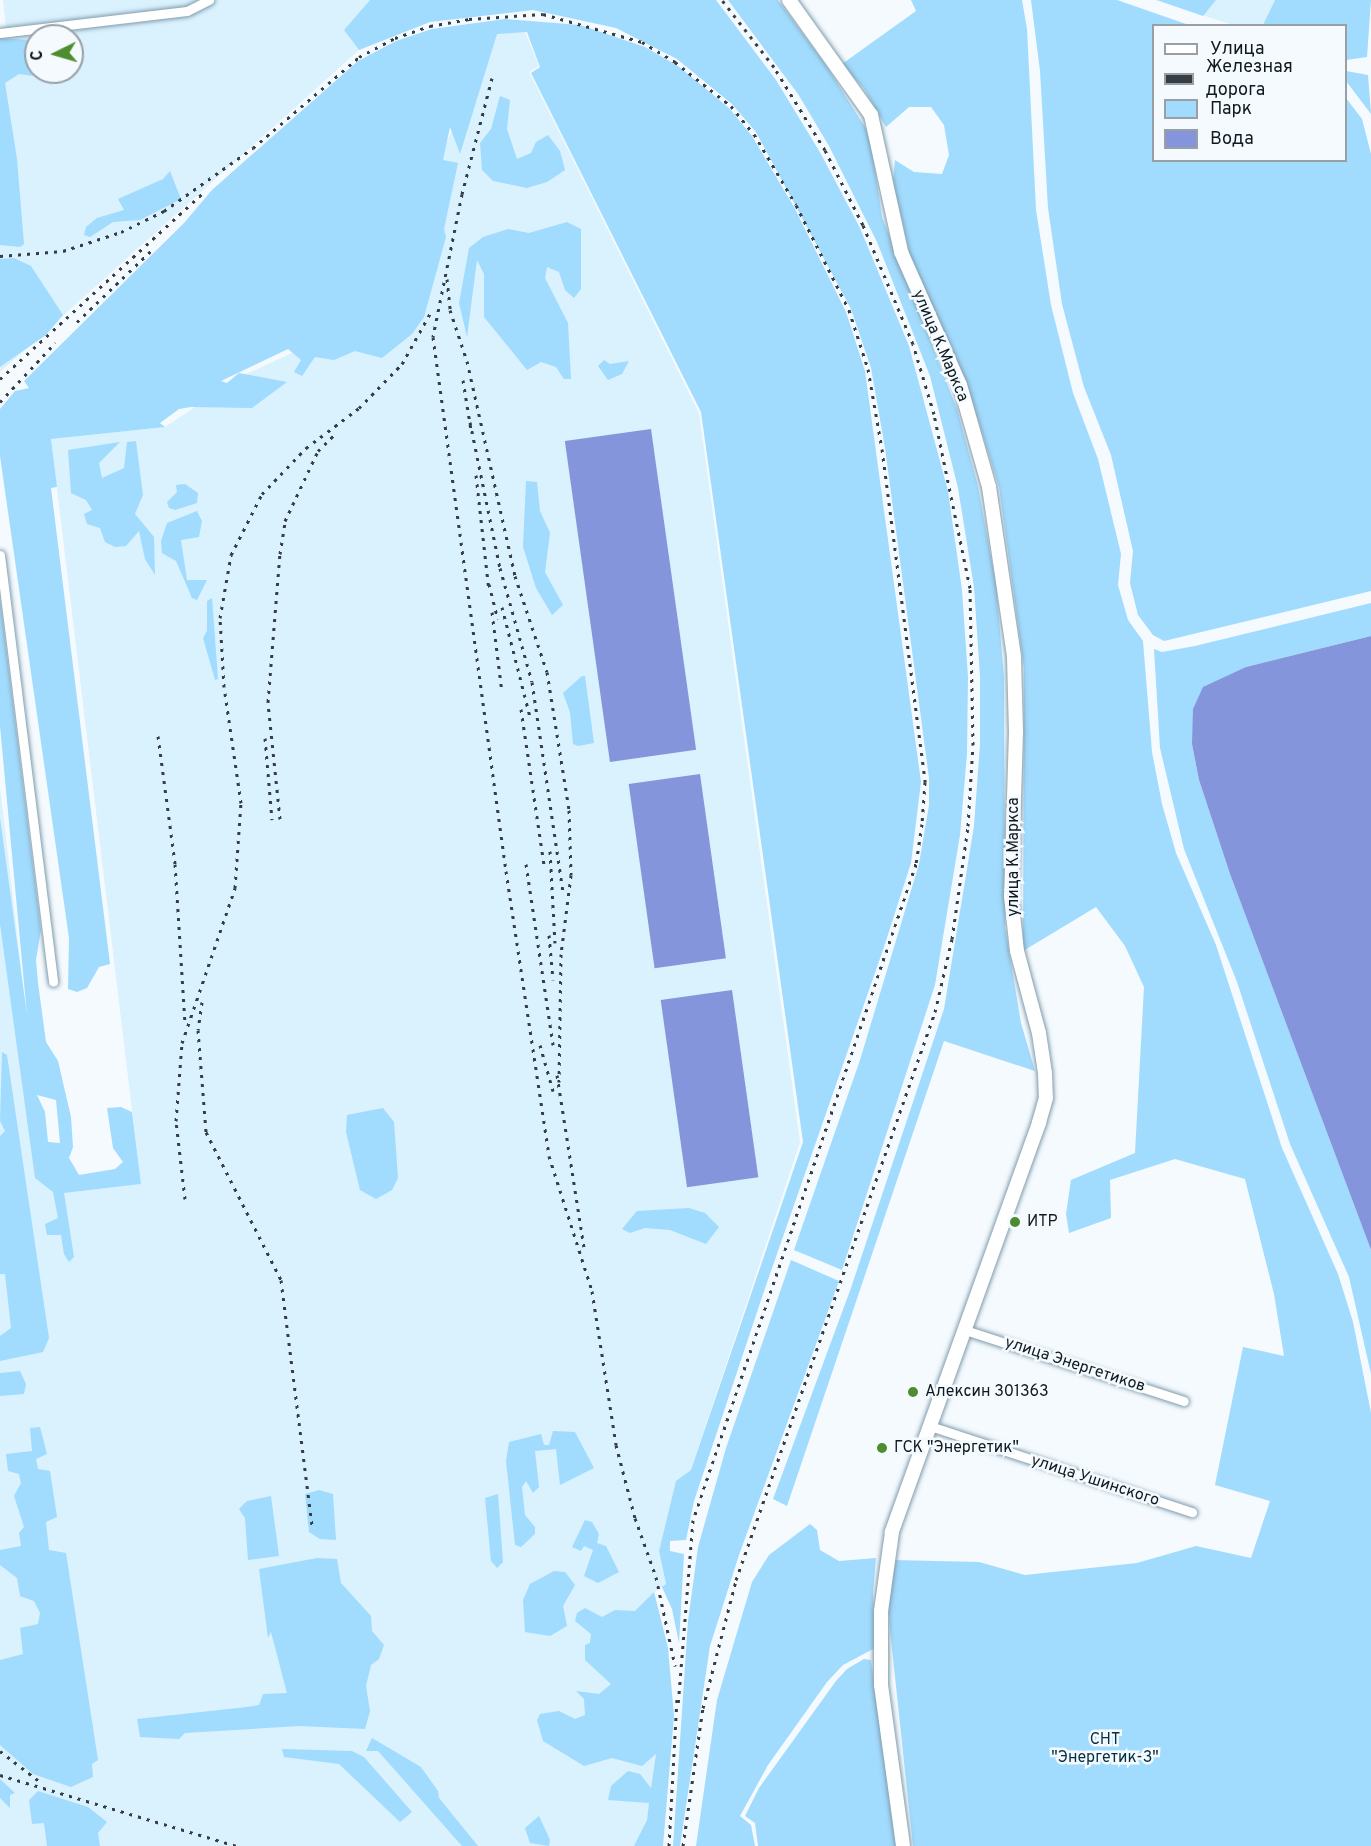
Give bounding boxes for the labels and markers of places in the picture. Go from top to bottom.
place label: ИТР [1027,1212,1058,1232]
marker: ИТР [1008,1215,1022,1229]
place label: Алексин 301363 [925,1382,1049,1402]
marker: Алексин 301363 [906,1385,920,1399]
place label: ГСК "Энергетик" [894,1438,1019,1458]
marker: ГСК "Энергетик" [875,1441,889,1455]

